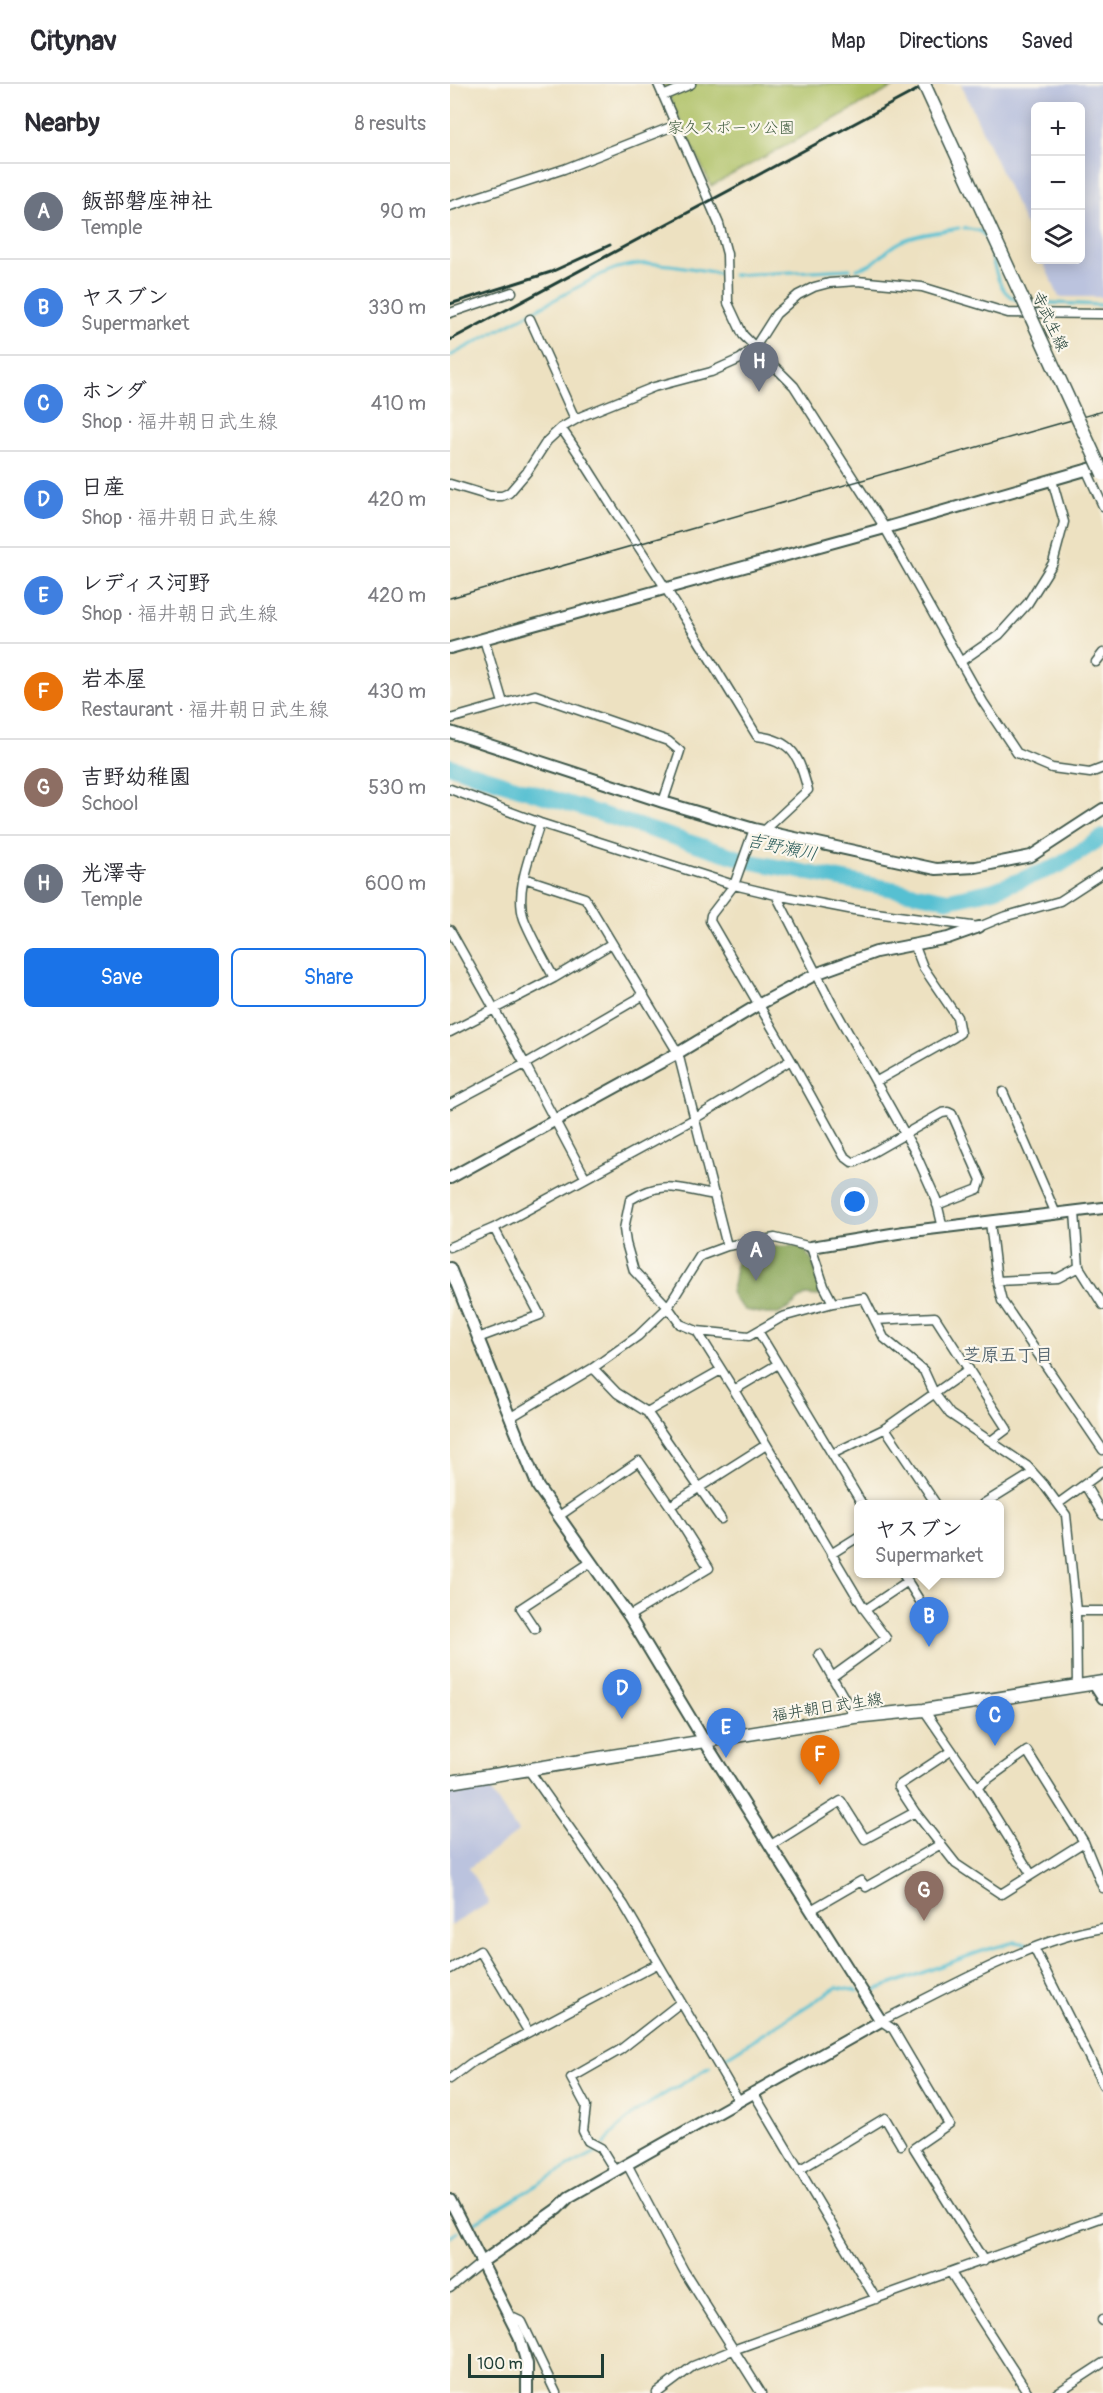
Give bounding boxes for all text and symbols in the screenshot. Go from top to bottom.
text: Citynav [30,24,117,59]
text: Map [831,28,866,55]
text: Directions [899,28,988,55]
text: Saved [1021,28,1073,55]
map controls [1031,102,1085,264]
button: + [1031,102,1085,156]
text: Nearby [24,107,100,139]
text: 8 results [355,111,426,136]
park label: 家久スポーツ公園 [667,118,795,138]
button: − [1031,156,1085,210]
text: 飯部磐座神社 [81,187,213,215]
text: A [37,199,50,224]
text: 90 m [380,199,426,224]
button: layers [1031,210,1085,264]
text: Temple [81,215,142,240]
text: ヤスブン [81,283,169,311]
street label: 寺武生線 [1028,288,1073,355]
text: B [38,295,49,320]
text: 330 m [368,295,426,320]
text: Supermarket [81,311,190,336]
pin: H [740,342,778,392]
text: ホンダ [81,377,147,405]
text: C [37,391,50,416]
text: 410 m [371,391,426,416]
text: Shop · 福井朝日武生線 [81,409,278,434]
text: 日産 [81,473,125,501]
text: D [37,487,50,512]
text: 420 m [367,487,426,512]
text: Shop · 福井朝日武生線 [81,505,278,530]
text: レディス河野 [81,569,210,597]
text: E [38,583,49,608]
text: 420 m [367,583,426,608]
text: Shop · 福井朝日武生線 [81,601,278,626]
text: 岩本屋 [81,665,147,693]
text: F [37,679,50,704]
text: 430 m [367,679,426,704]
text: Restaurant · 福井朝日武生線 [81,697,329,722]
text: 吉野幼稚園 [81,763,191,791]
text: G [37,775,50,800]
text: 530 m [368,775,426,800]
text: School [81,791,138,816]
water label: 吉野瀬川 [744,829,820,866]
text: 光澤寺 [81,859,147,887]
text: H [37,871,50,896]
text: 600 m [365,871,426,896]
text: Temple [81,887,142,912]
button: Save [24,948,219,1007]
button: Share [231,948,426,1007]
your location [840,1187,869,1216]
pin: A [736,1232,776,1281]
district label: 芝原五丁目 [963,1344,1053,1367]
popup [854,1500,1004,1578]
text: ヤスブン [875,1515,963,1543]
text: Supermarket [875,1543,983,1568]
pin: B [910,1598,948,1647]
pin: D [602,1670,642,1719]
street label: 福井朝日武生線 [770,1688,884,1726]
pin: C [976,1696,1014,1746]
pin: E [706,1708,746,1758]
pin: F [800,1736,839,1785]
pin: G [904,1872,944,1921]
scale bar [468,2351,604,2378]
text: 100 m [477,2354,523,2374]

